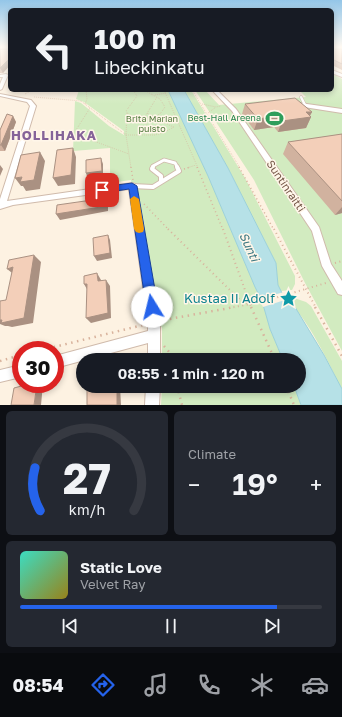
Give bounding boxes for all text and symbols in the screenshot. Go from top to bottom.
text: 100 m [94,22,176,55]
icon: left [28,24,80,76]
text: Libeckinkatu [94,56,205,78]
sports icon: Best‑Hall Areena [264,108,284,128]
place label: Best‑Hall Areena [188,112,261,123]
park label: Brita Marian puisto [126,113,178,134]
district label: HOLLIHAKA [11,127,97,143]
street label: Suntinraitti [264,157,308,214]
pin [85,173,119,207]
icon: arrive [91,179,113,201]
water label: Sunti [236,230,263,265]
position arrow [131,286,173,328]
place icon: Kustaa II Adolf [278,288,298,308]
place label: Kustaa II Adolf [184,290,275,306]
speed limit sign: 30 [12,341,64,393]
text: 08:55 · 1 min · 120 m [118,364,264,382]
text: Climate [188,446,236,462]
text: 27 [63,453,111,503]
text: 19° [232,466,278,502]
text: − [188,471,200,498]
text: + [310,471,322,498]
text: km/h [69,501,105,518]
text: Static Love [80,558,162,576]
text: Velvet Ray [80,576,145,592]
icon: previous [59,615,81,637]
icon: pause [160,615,182,637]
icon: next [261,615,283,637]
icon: directions [89,671,117,699]
icon: music [142,671,170,699]
icon: phone [195,671,223,699]
icon: climate [248,671,276,699]
icon: car [301,671,329,699]
text: 08:54 [13,674,64,696]

